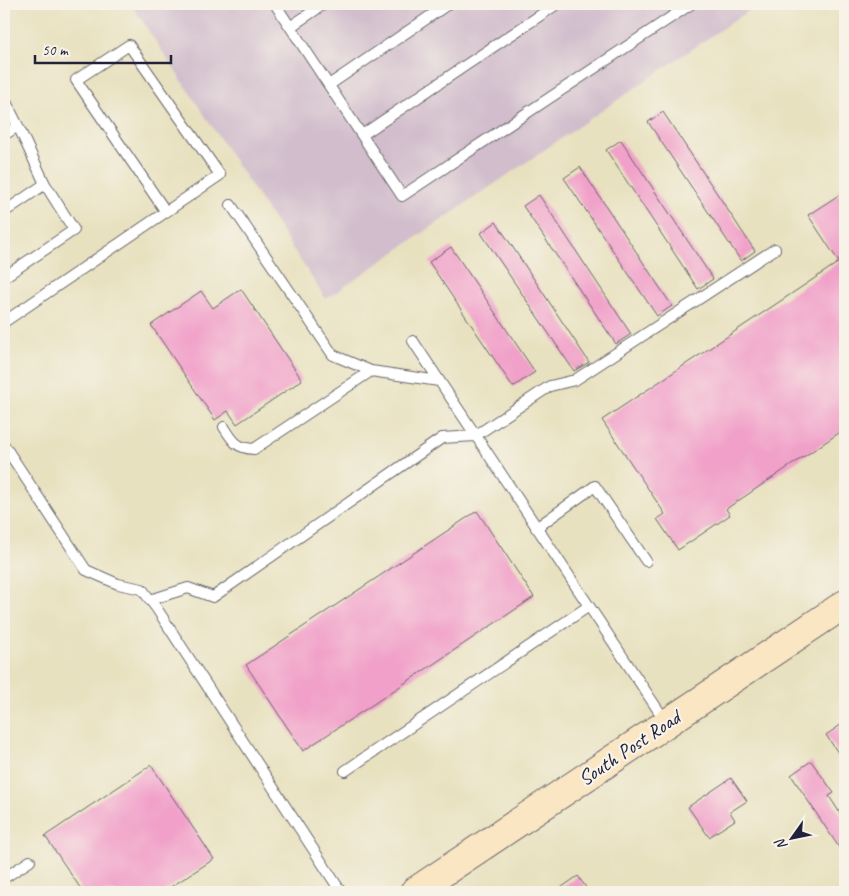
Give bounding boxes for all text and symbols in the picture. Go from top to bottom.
scale bar [35,32,171,64]
text: 50 m [42,41,69,60]
street label: South Post Road [573,702,688,792]
north arrow [766,814,816,864]
text: N [771,835,791,853]

